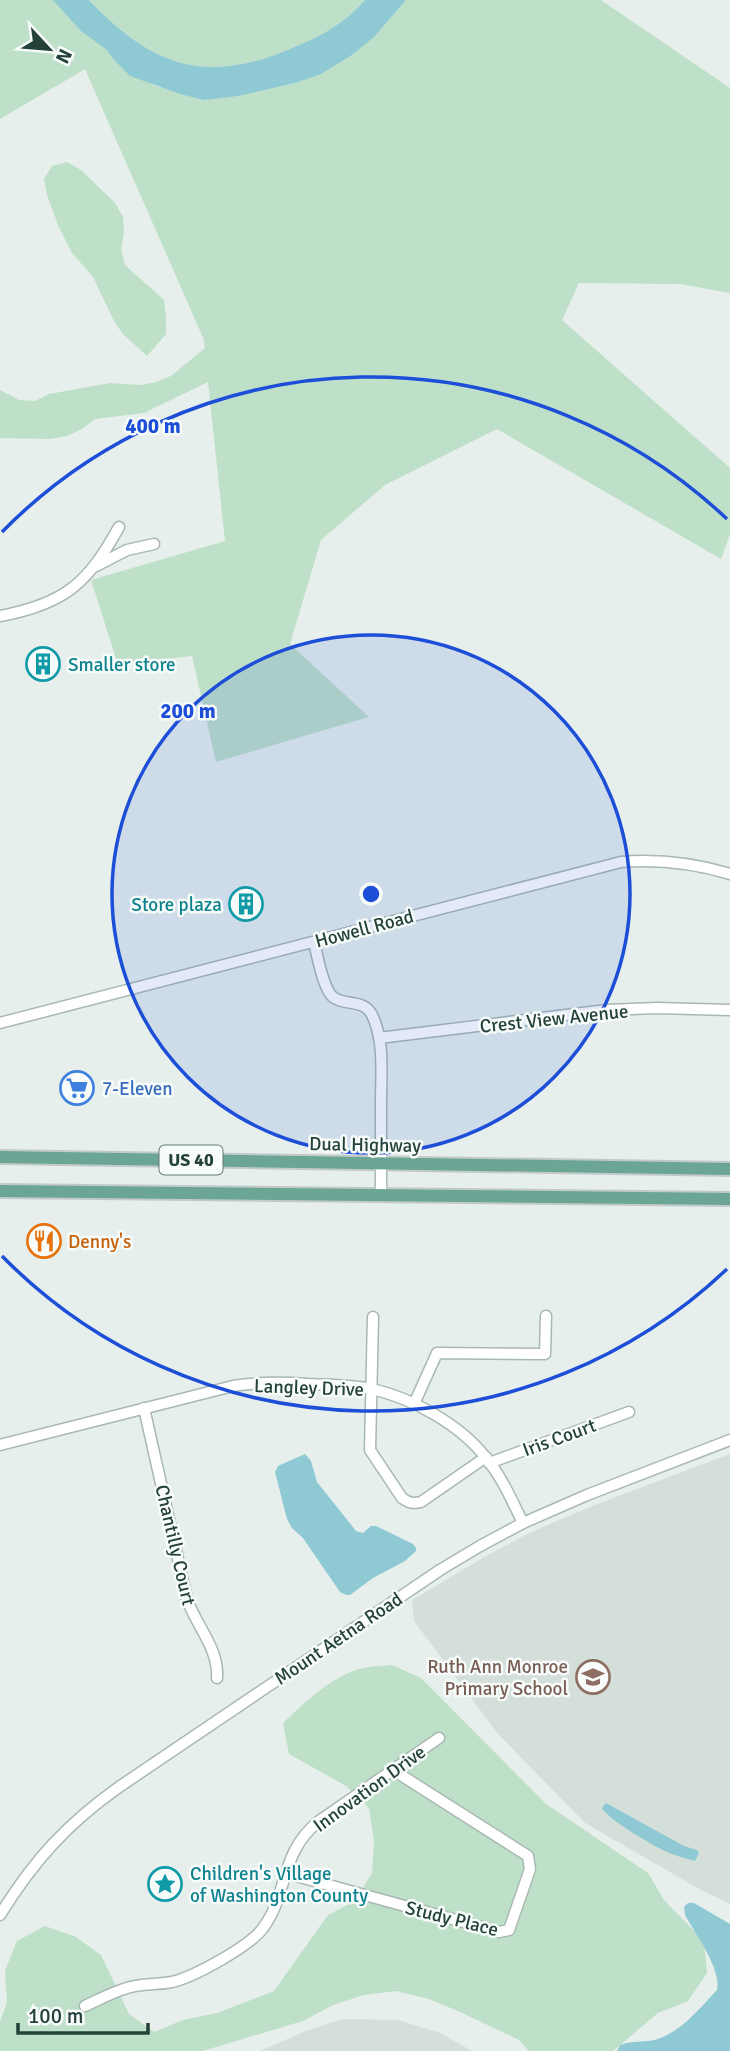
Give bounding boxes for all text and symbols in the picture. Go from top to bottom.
north arrow [14,14,84,84]
text: N [50,45,77,67]
text: 400 m [125,413,181,439]
building icon: Smaller store [24,645,62,683]
place label: Smaller store [68,653,176,677]
text: 200 m [160,698,216,724]
centre of rings [359,882,383,906]
building icon: Store plaza [227,885,265,923]
place label: Store plaza [131,893,222,917]
street label: Howell Road [312,904,416,954]
street label: Crest View Avenue [479,999,630,1039]
supermarket icon: 7-Eleven [58,1069,96,1107]
place label: 7-Eleven [102,1077,173,1101]
street label: Dual Highway [309,1132,421,1158]
road number: US 40 [160,1146,222,1175]
restaurant icon: Denny's [25,1222,63,1260]
place label: Denny's [68,1230,131,1254]
street label: Langley Drive [254,1374,364,1402]
street label: Iris Court [519,1414,600,1462]
street label: Chantilly Court [149,1483,201,1608]
street label: Mount Aetna Road [270,1587,407,1691]
place label: Ruth Ann Monroe Primary School [427,1655,568,1701]
school or university icon: Ruth Ann Monroe Primary School [574,1658,612,1696]
street label: Innovation Drive [309,1740,430,1838]
place label: Children's Village of Washington County [190,1862,368,1908]
place icon: Children's Village of Washington County [146,1865,184,1903]
street label: Study Place [403,1896,501,1942]
scale bar [18,1992,147,2036]
text: 100 m [28,2003,83,2029]

